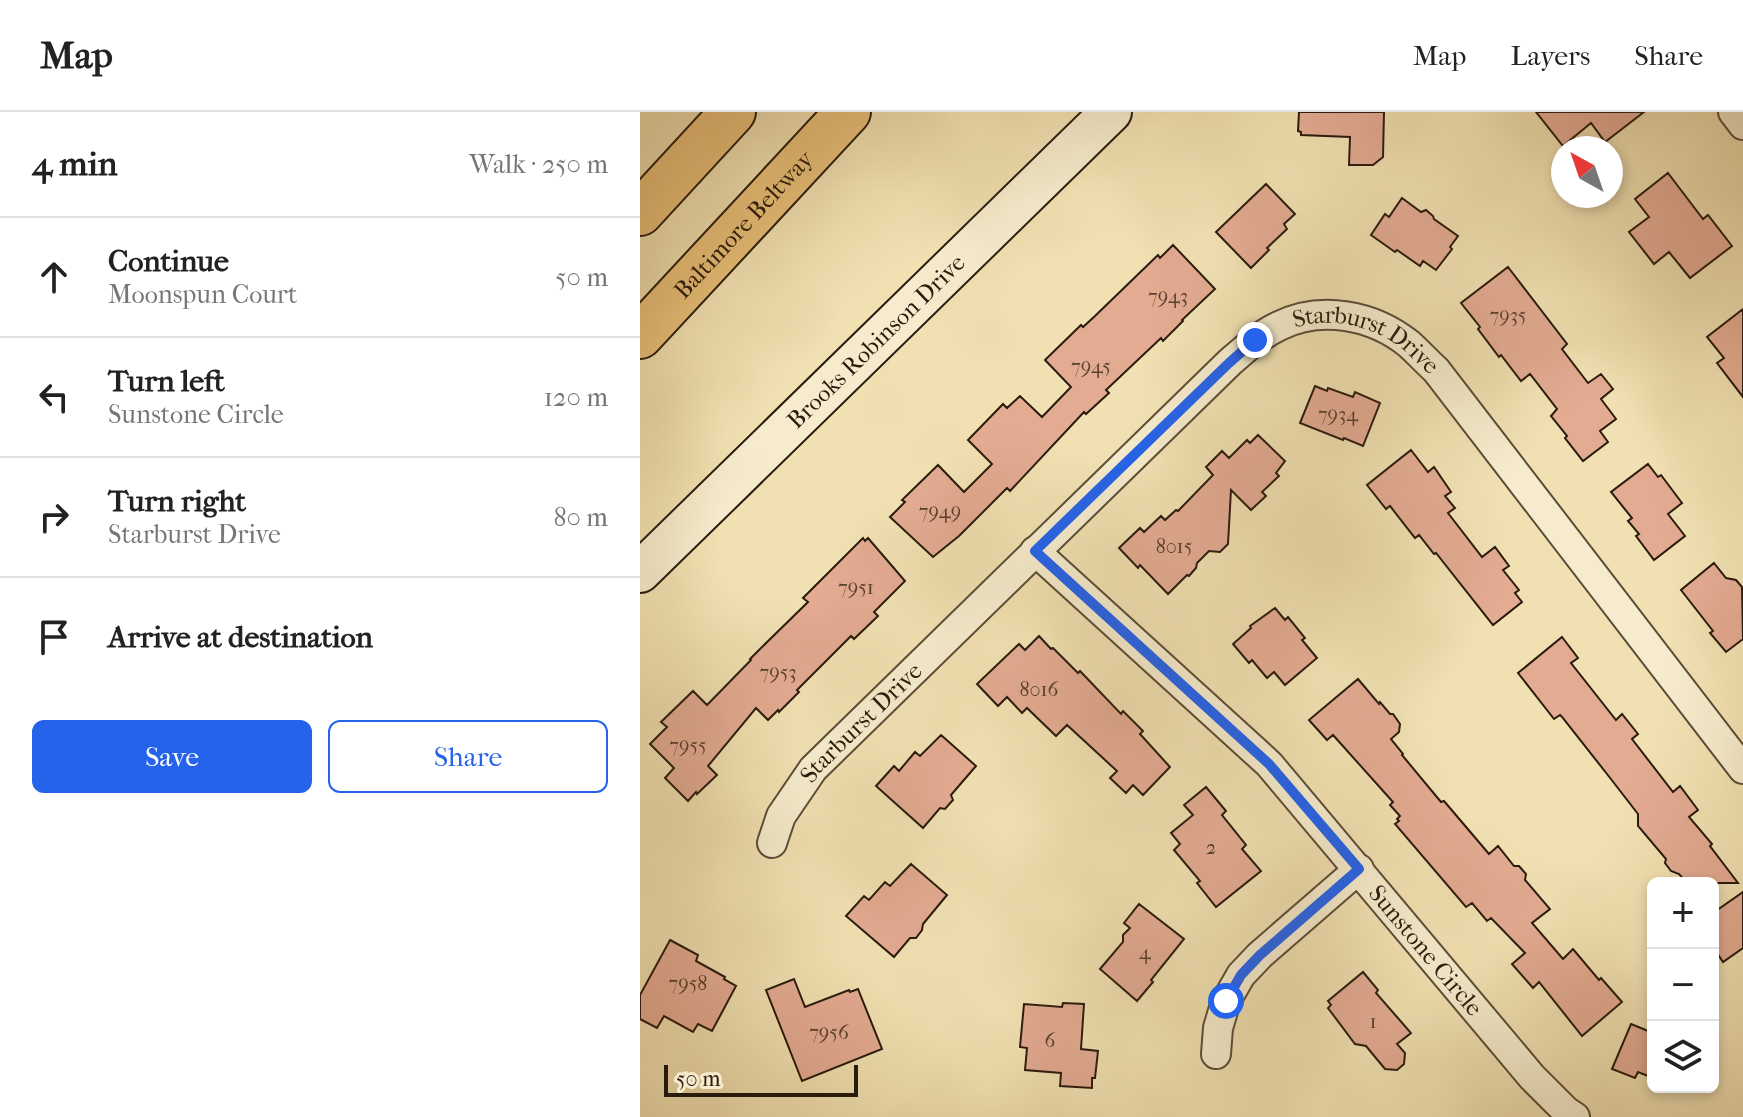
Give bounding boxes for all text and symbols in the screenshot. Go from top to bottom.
text: Map [40,33,113,78]
text: Map [1413,39,1466,72]
text: Layers [1510,39,1590,72]
text: Share [1634,39,1703,72]
north arrow [1551,136,1623,208]
text: 4 min [32,144,117,184]
street label: Baltimore Beltway [668,144,820,304]
text: Walk · 250 m [469,149,608,180]
text: Continue [108,244,229,279]
street label: Brooks Robinson Drive [781,248,971,434]
icon: ahead [32,255,76,299]
text: 50 m [555,262,608,293]
text: Moonspun Court [108,279,297,310]
house number: 7943 [1148,285,1188,308]
street label: Starburst Drive [1289,301,1445,380]
house number: 7935 [1490,304,1526,327]
route end [1237,322,1273,358]
house number: 7945 [1071,355,1111,378]
text: Turn left [108,364,225,399]
icon: left [32,375,76,419]
text: 120 m [544,382,608,413]
text: Sunstone Circle [108,399,284,430]
house number: 7934 [1318,403,1359,426]
text: Turn right [108,484,246,519]
icon: right [32,495,76,539]
house number: 7949 [919,500,961,523]
text: 80 m [553,502,608,533]
text: Starburst Drive [108,519,281,550]
house number: 8015 [1156,535,1192,558]
house number: 7951 [838,576,874,599]
icon: arrive [32,615,76,659]
text: Arrive at destination [108,620,373,655]
street label: Starburst Drive [794,657,928,788]
house number: 7953 [760,661,796,684]
house number: 8016 [1020,678,1059,701]
button: Save [32,720,312,793]
button: Share [328,720,608,793]
house number: 7955 [669,734,707,757]
house number: 2 [1206,836,1216,859]
map controls [1647,877,1719,1093]
button: + [1647,877,1719,949]
street label: Sunstone Circle [1363,879,1489,1022]
house number: 4 [1139,941,1152,964]
button: − [1647,949,1719,1021]
house number: 7958 [669,972,707,995]
route start [1208,983,1244,1019]
house number: 1 [1369,1010,1377,1033]
house number: 7956 [809,1021,849,1044]
button: layers [1647,1021,1719,1093]
house number: 6 [1045,1029,1056,1052]
scale bar [664,1061,858,1097]
text: 50 m [676,1066,721,1092]

